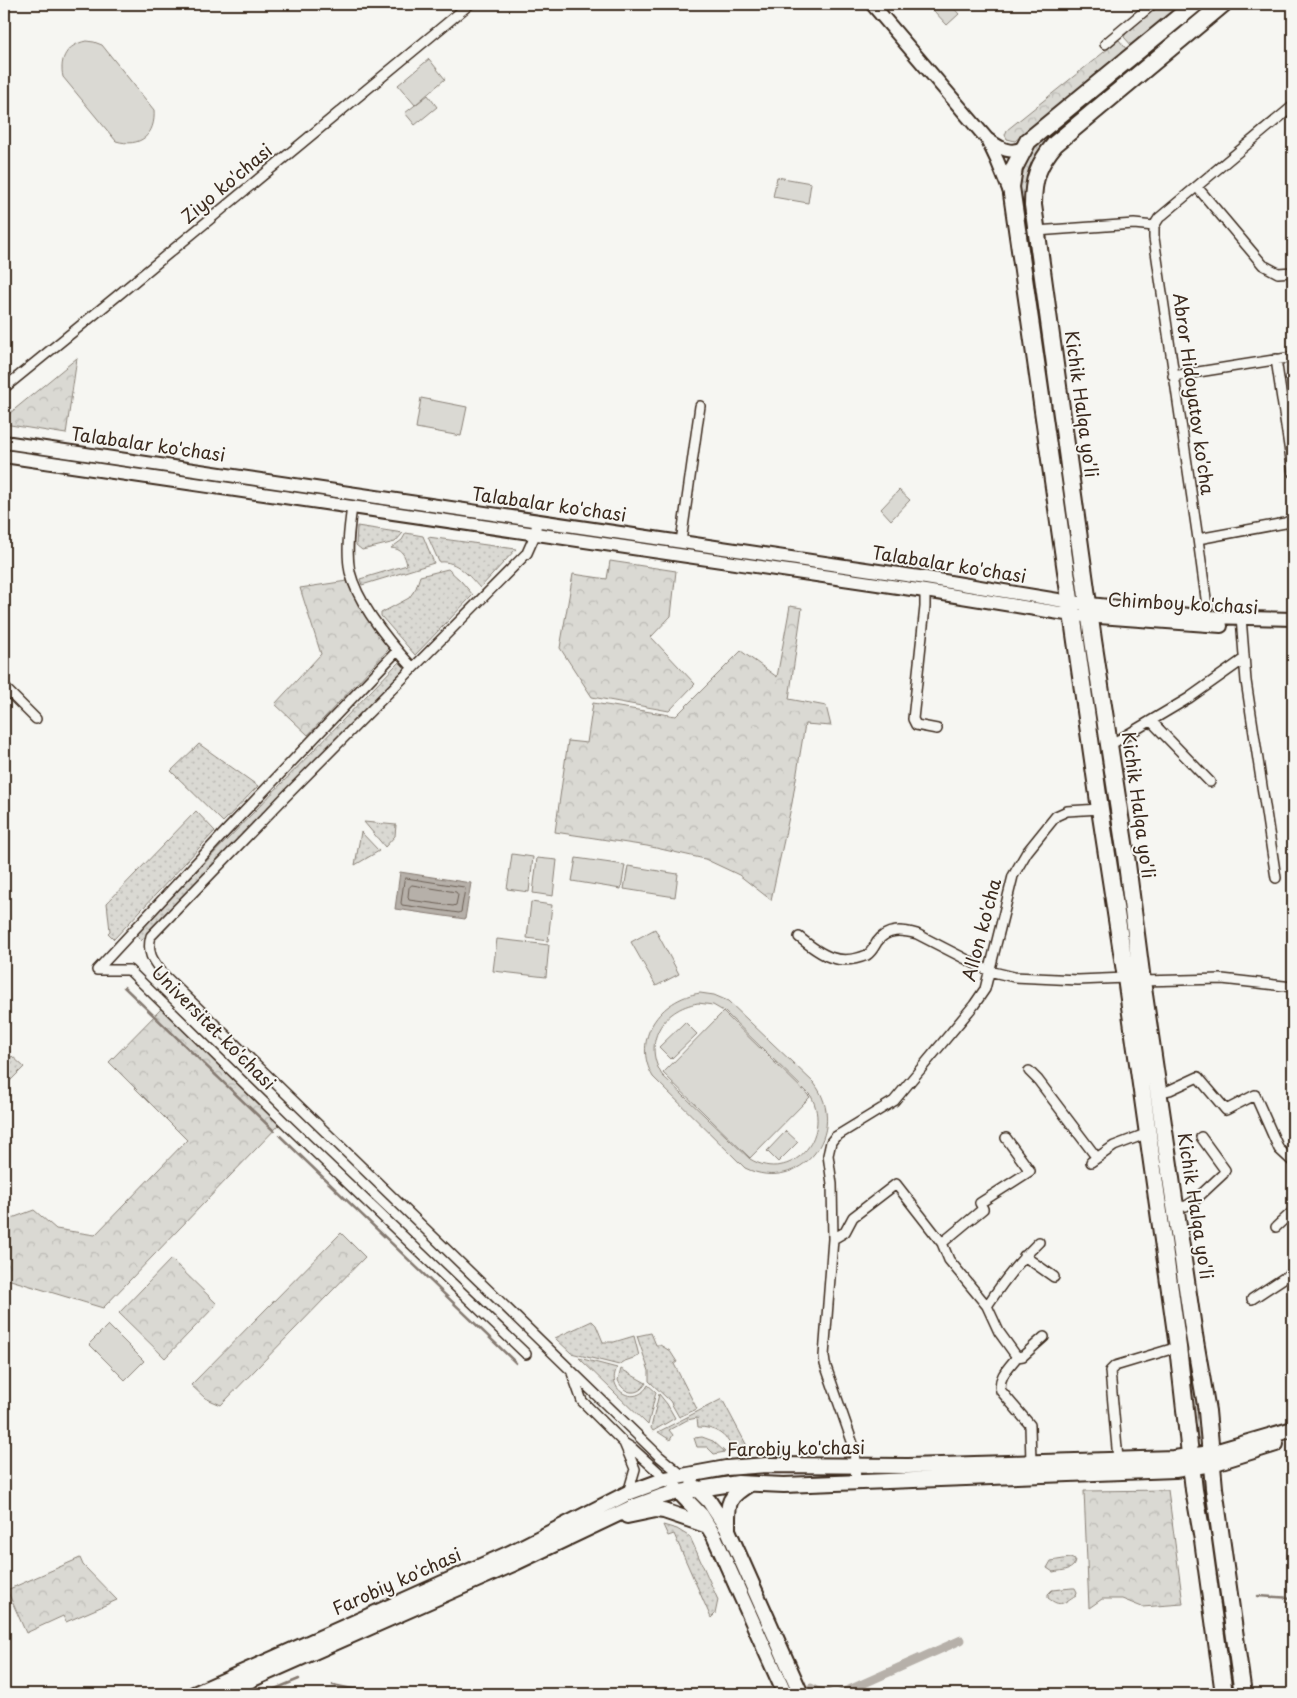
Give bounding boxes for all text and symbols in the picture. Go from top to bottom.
street label: Ziyo ko'chasi [174,137,278,229]
street label: Abror Hidoyatov ko'cha [1167,291,1222,497]
street label: Kichik Halqa yo'li [1059,329,1106,479]
street label: Talabalar ko'chasi [69,419,227,468]
street label: Talabalar ko'chasi [470,479,628,528]
street label: Talabalar ko'chasi [870,538,1028,589]
street label: Chimboy ko'chasi [1107,585,1259,620]
street label: Kichik Halqa yo'li [1116,730,1163,880]
street label: Allon ko'cha [954,875,1007,984]
street label: Universitet ko'chasi [146,959,282,1095]
street label: Kichik Halqa yo'li [1172,1130,1221,1281]
street label: Farobiy ko'chasi [727,1433,865,1462]
street label: Farobiy ko'chasi [328,1540,465,1621]

